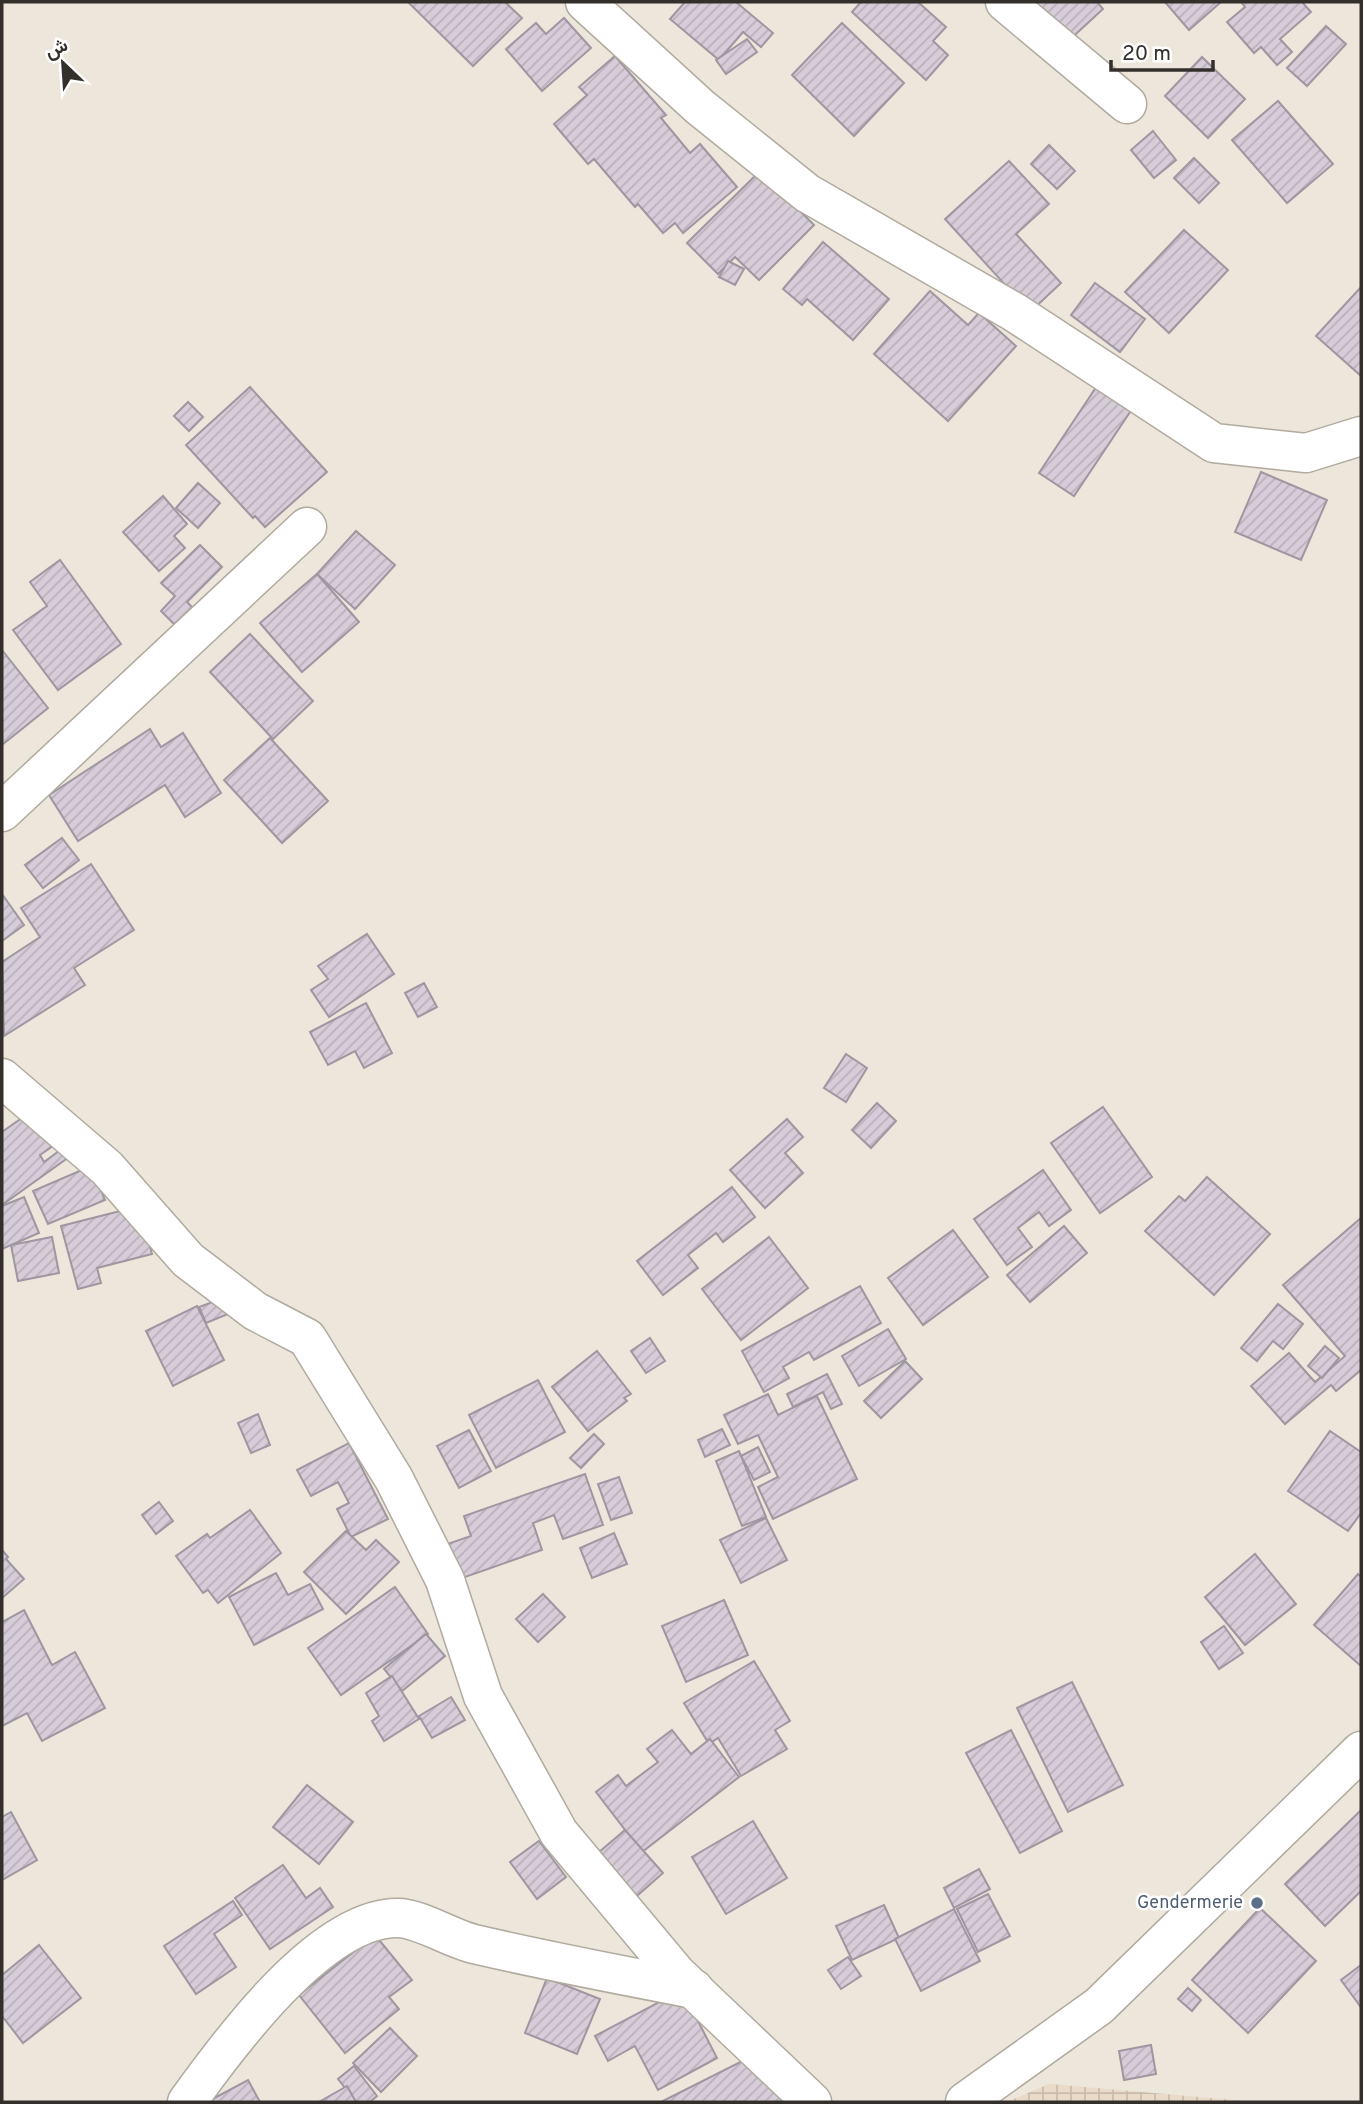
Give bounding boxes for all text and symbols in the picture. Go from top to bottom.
north arrow [28,28,98,98]
scale bar [1111,28,1212,72]
text: ش [41,34,72,65]
text: 20 m [1122,41,1171,68]
place label: Gendermerie [1137,1892,1243,1915]
marker: Gendermerie [1249,1895,1265,1911]

